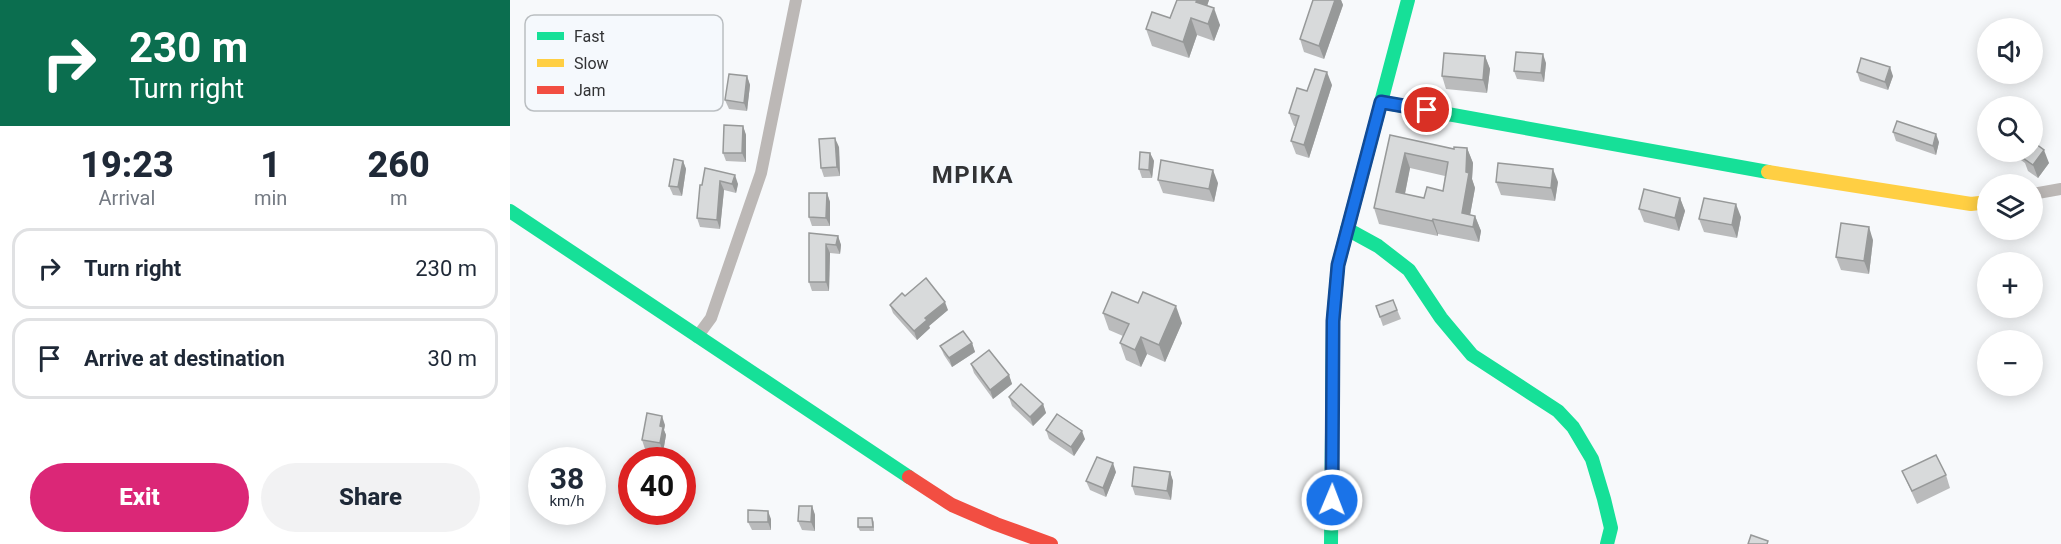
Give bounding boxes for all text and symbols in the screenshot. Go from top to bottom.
legend [525,15,723,111]
map controls [1977,18,2043,396]
button: sound [1977,18,2043,84]
text: 230 m [129,23,248,72]
icon: right [30,24,108,102]
text: Fast [574,27,605,46]
text: Slow [574,54,609,73]
text: Turn right [129,73,244,105]
text: Jam [574,81,606,100]
pin [1401,84,1452,135]
icon: arrive [1410,93,1443,126]
button: search [1977,96,2043,162]
text: 19:23 [80,144,174,186]
text: 1 [260,144,281,186]
text: 260 [368,144,430,186]
district label: MPIKA [932,161,1014,189]
button: layers [1977,174,2043,240]
text: Arrival [99,186,155,210]
text: min [254,186,287,210]
text: m [390,186,407,210]
icon: right [33,252,66,285]
button: + [1977,252,2043,318]
text: Turn right [84,256,181,281]
text: 230 m [415,256,477,281]
button: − [1977,330,2043,396]
icon: arrive [33,342,66,375]
text: Arrive at destination [84,346,285,371]
text: 30 m [428,346,477,371]
speed limit sign: 40 [618,447,696,525]
text: 38 [550,461,584,496]
button: Exit [30,463,249,532]
button: Share [261,463,480,532]
position arrow [1300,468,1364,532]
text: km/h [549,492,585,510]

